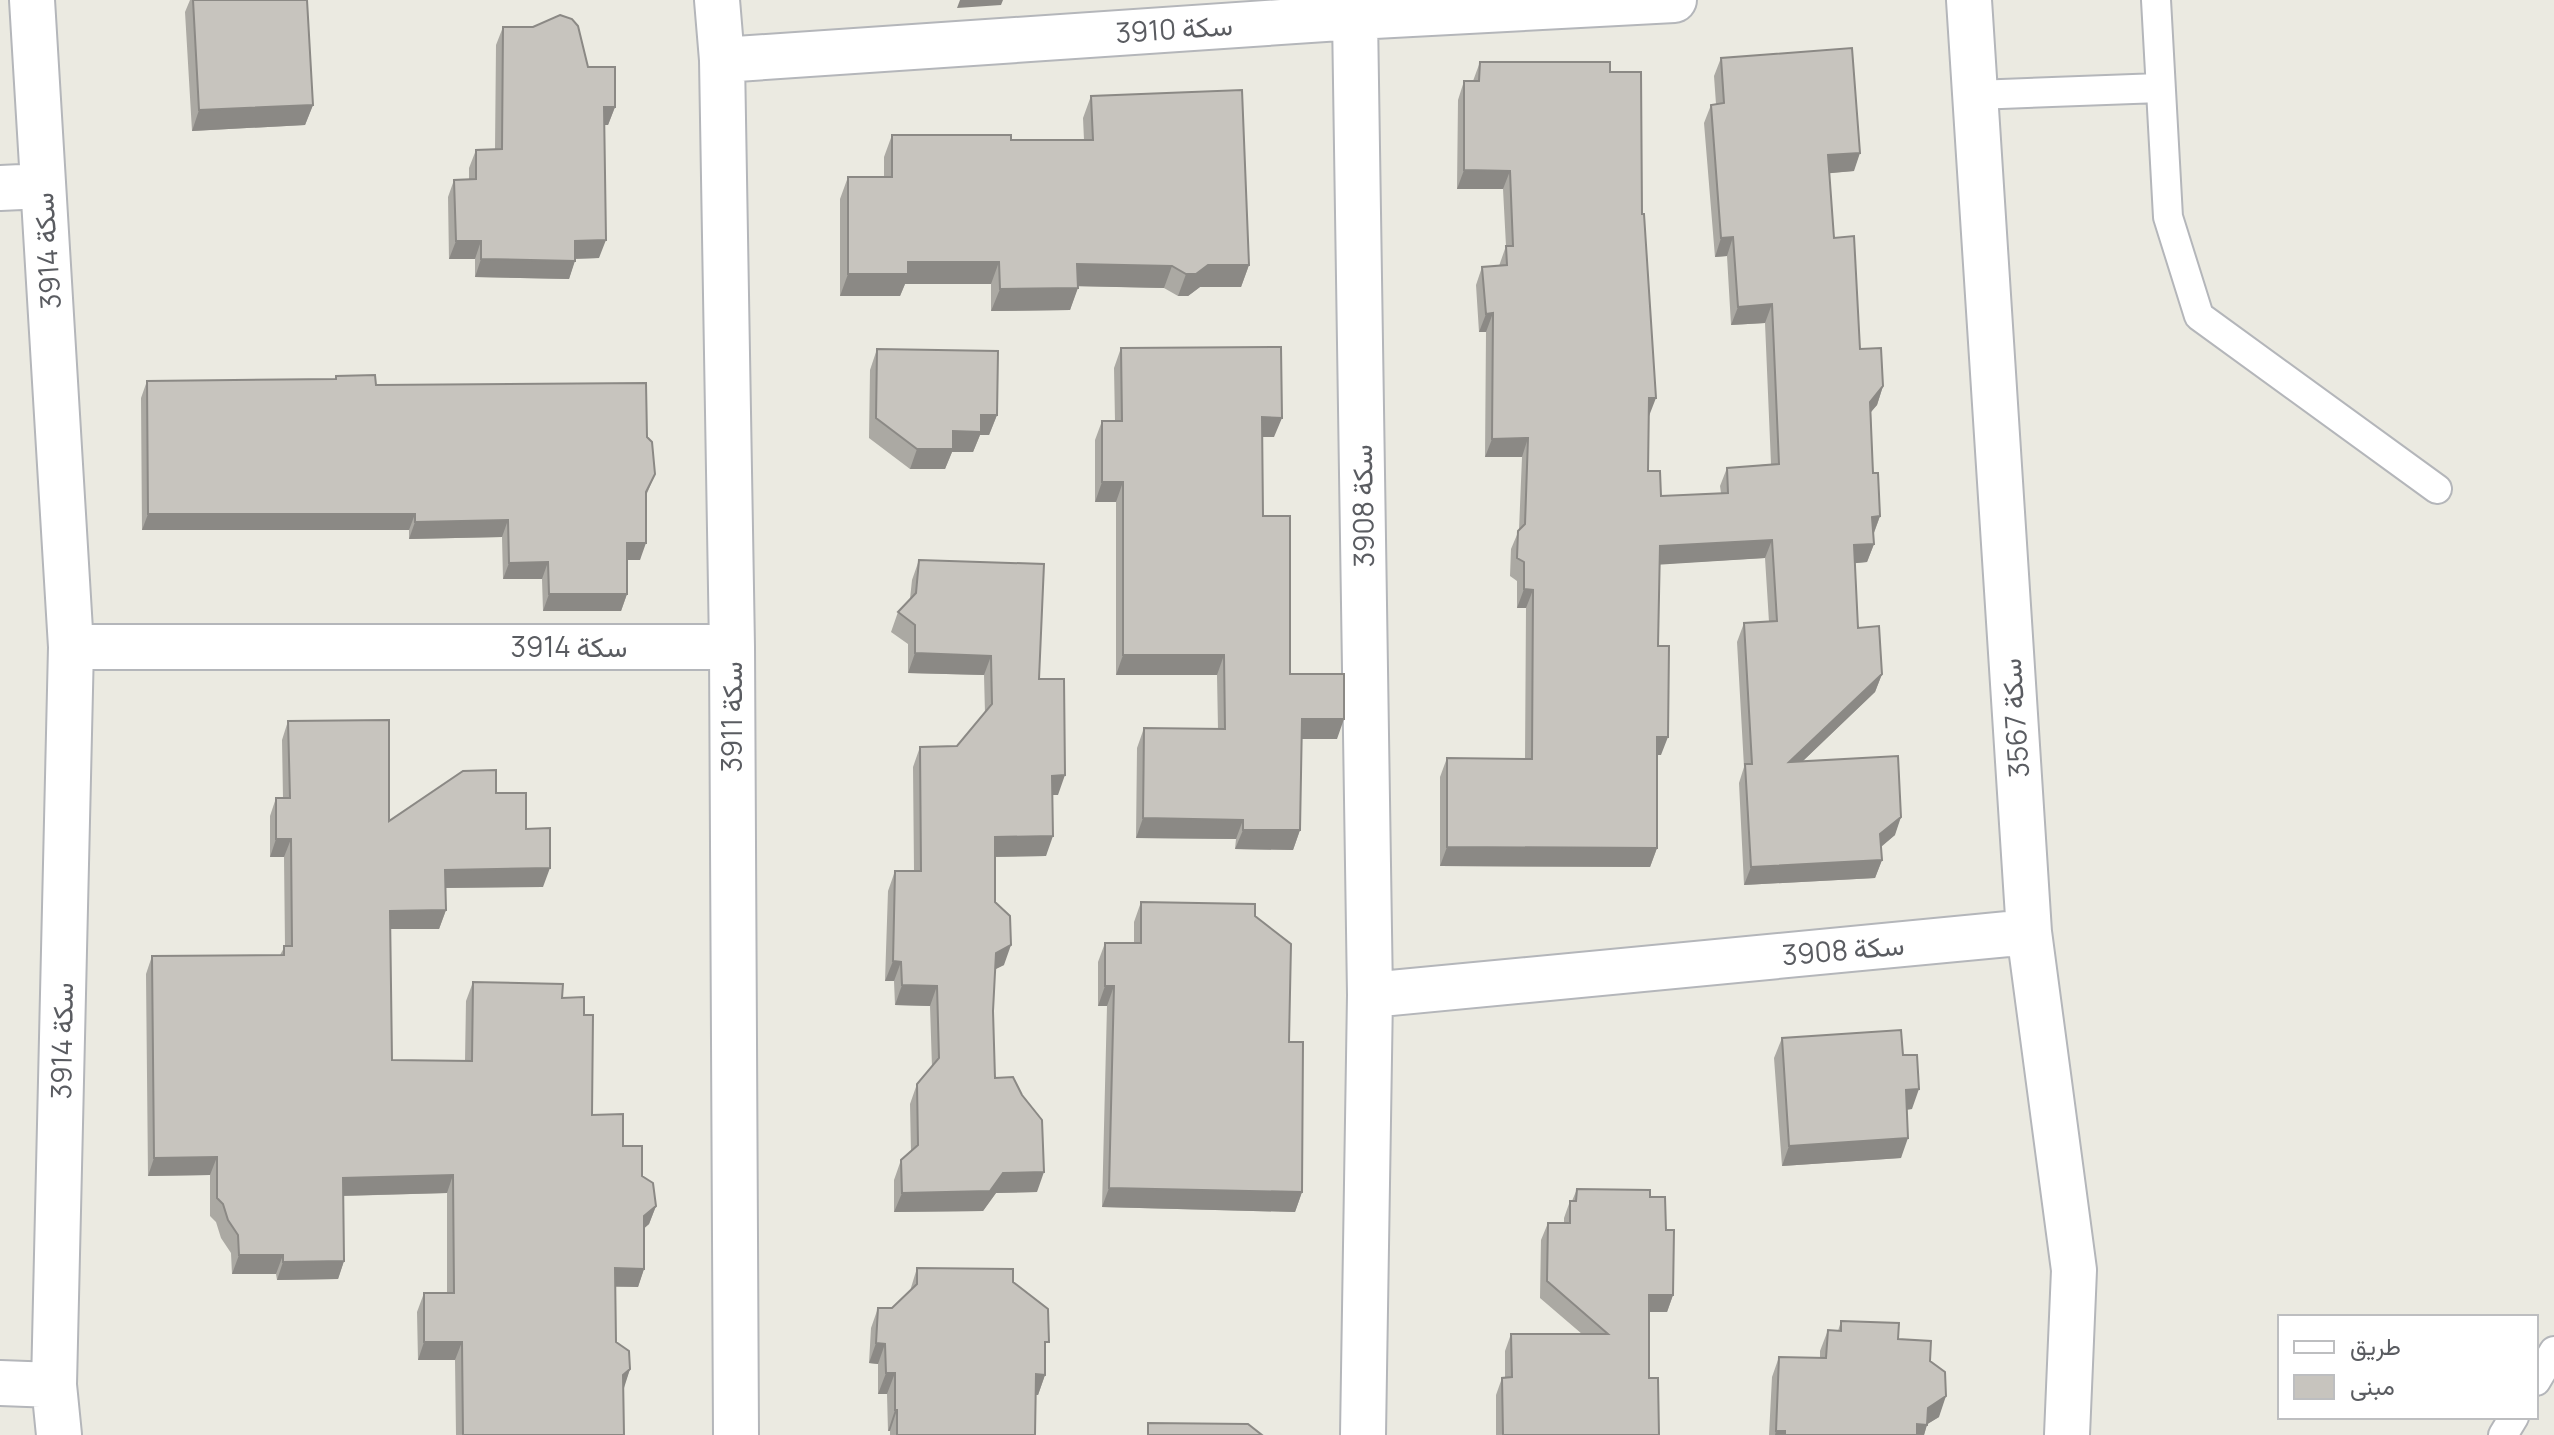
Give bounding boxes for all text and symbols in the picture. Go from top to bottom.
street label: سكة 3910 [1114,5,1234,51]
street label: سكة 3914 [23,191,69,311]
street label: سكة 3908 [1342,444,1382,568]
street label: سكة 3914 [511,627,627,665]
street label: سكة 3567 [1991,657,2037,779]
street label: سكة 3911 [712,661,750,773]
street label: سكة 3908 [1780,925,1906,973]
street label: سكة 3914 [41,982,81,1100]
legend [2278,1315,2538,1419]
text: طريق [2350,1329,2401,1362]
text: مبنى [2350,1369,2395,1402]

